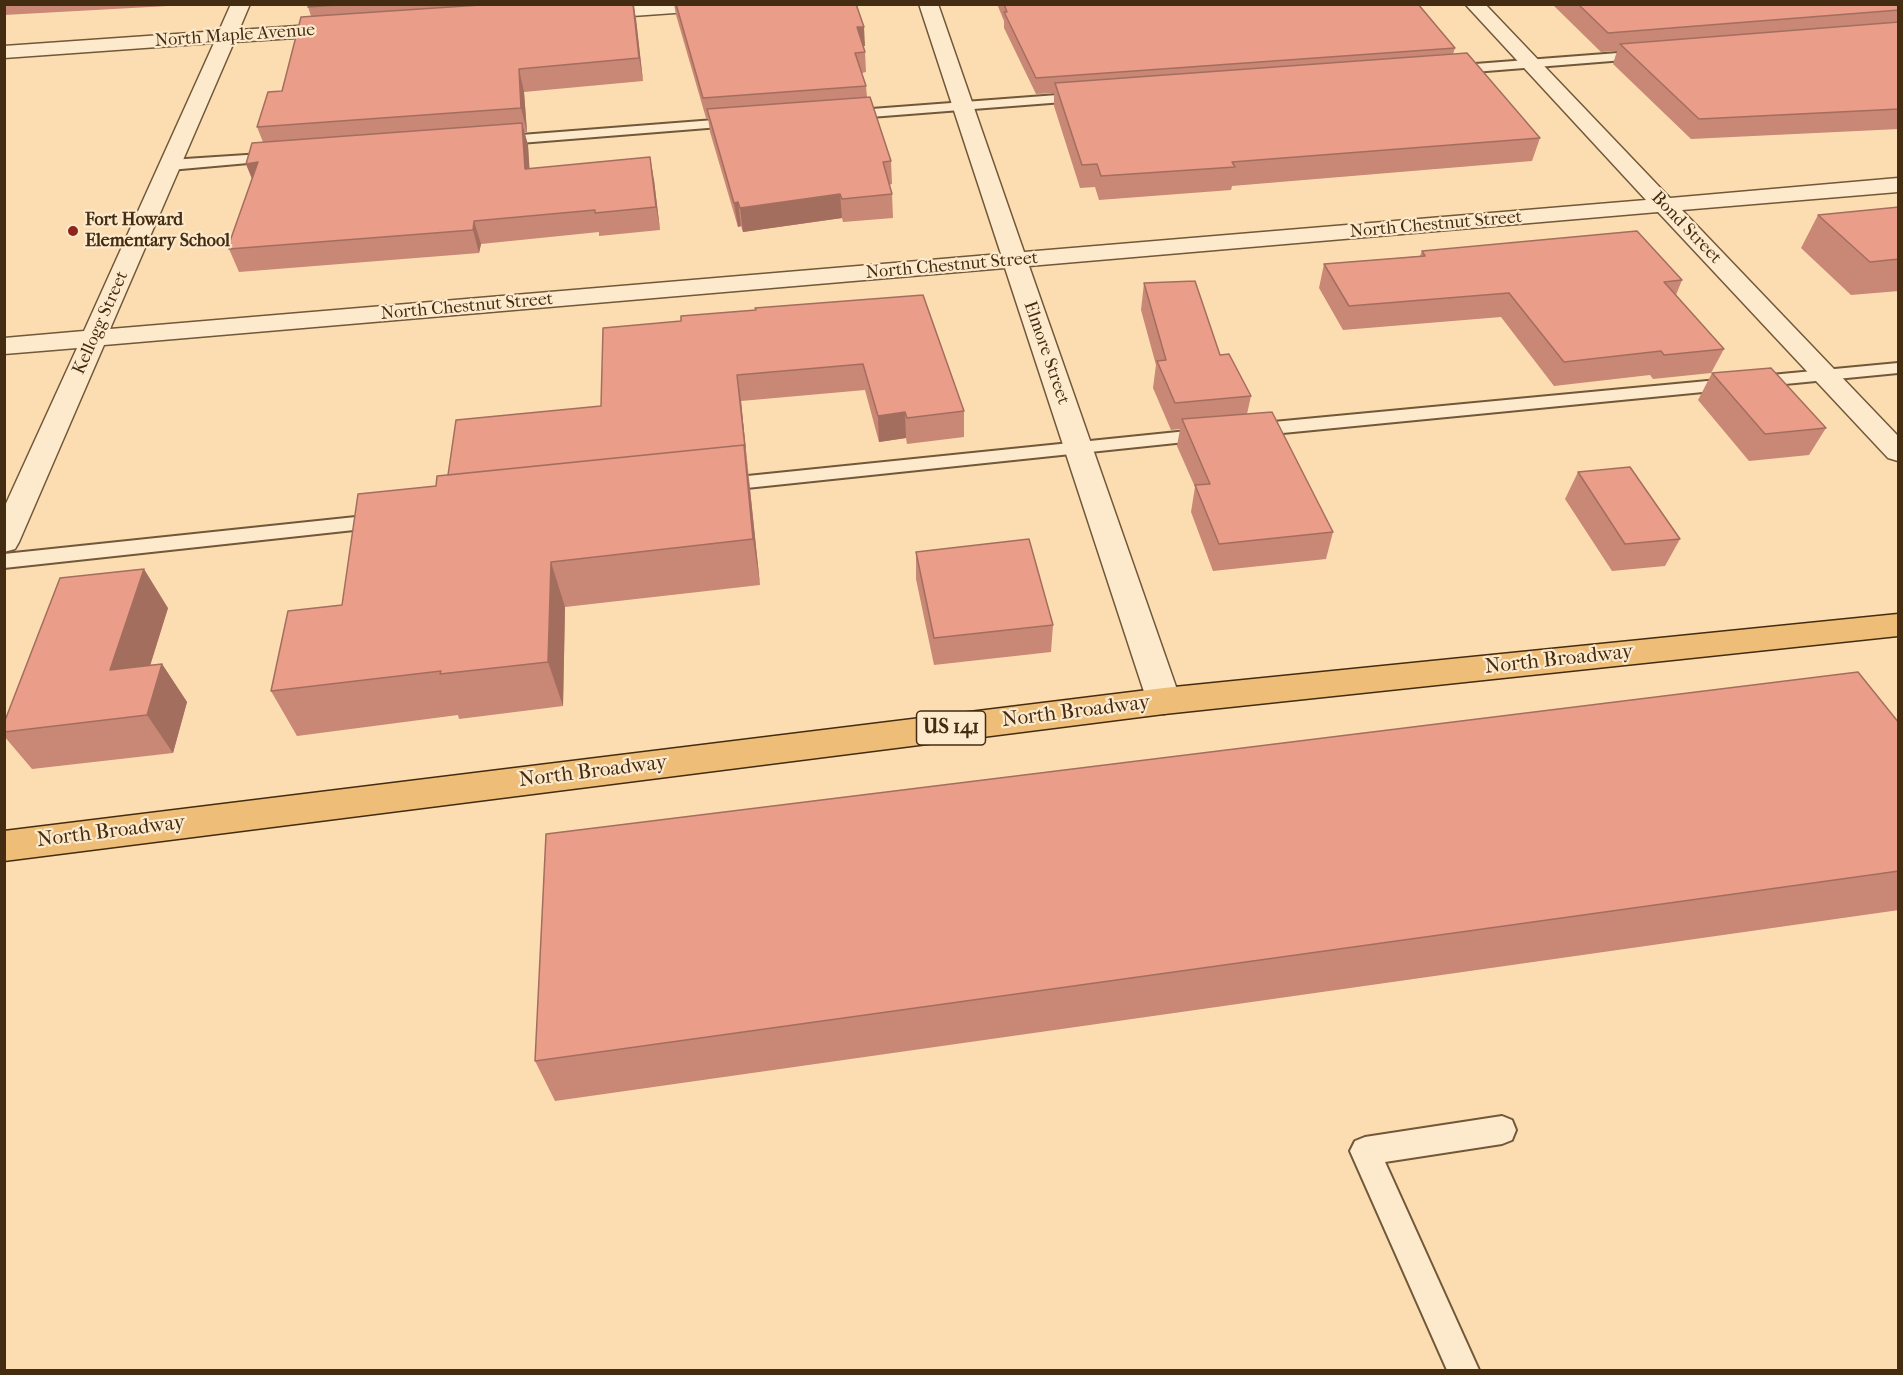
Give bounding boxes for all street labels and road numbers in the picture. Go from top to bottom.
street label: North Maple Avenue [154,20,316,52]
street label: Bond Street [1646,187,1726,269]
street label: North Chestnut Street [1349,207,1523,243]
street label: North Chestnut Street [865,248,1039,284]
street label: Kellogg Street [69,268,133,378]
street label: North Chestnut Street [380,289,554,325]
street label: Elmore Street [1018,299,1074,407]
street label: North Broadway [1484,640,1634,680]
street label: North Broadway [1001,690,1151,734]
road number: US 141 [916,711,986,745]
street label: North Broadway [518,750,668,794]
street label: North Broadway [36,810,186,854]

